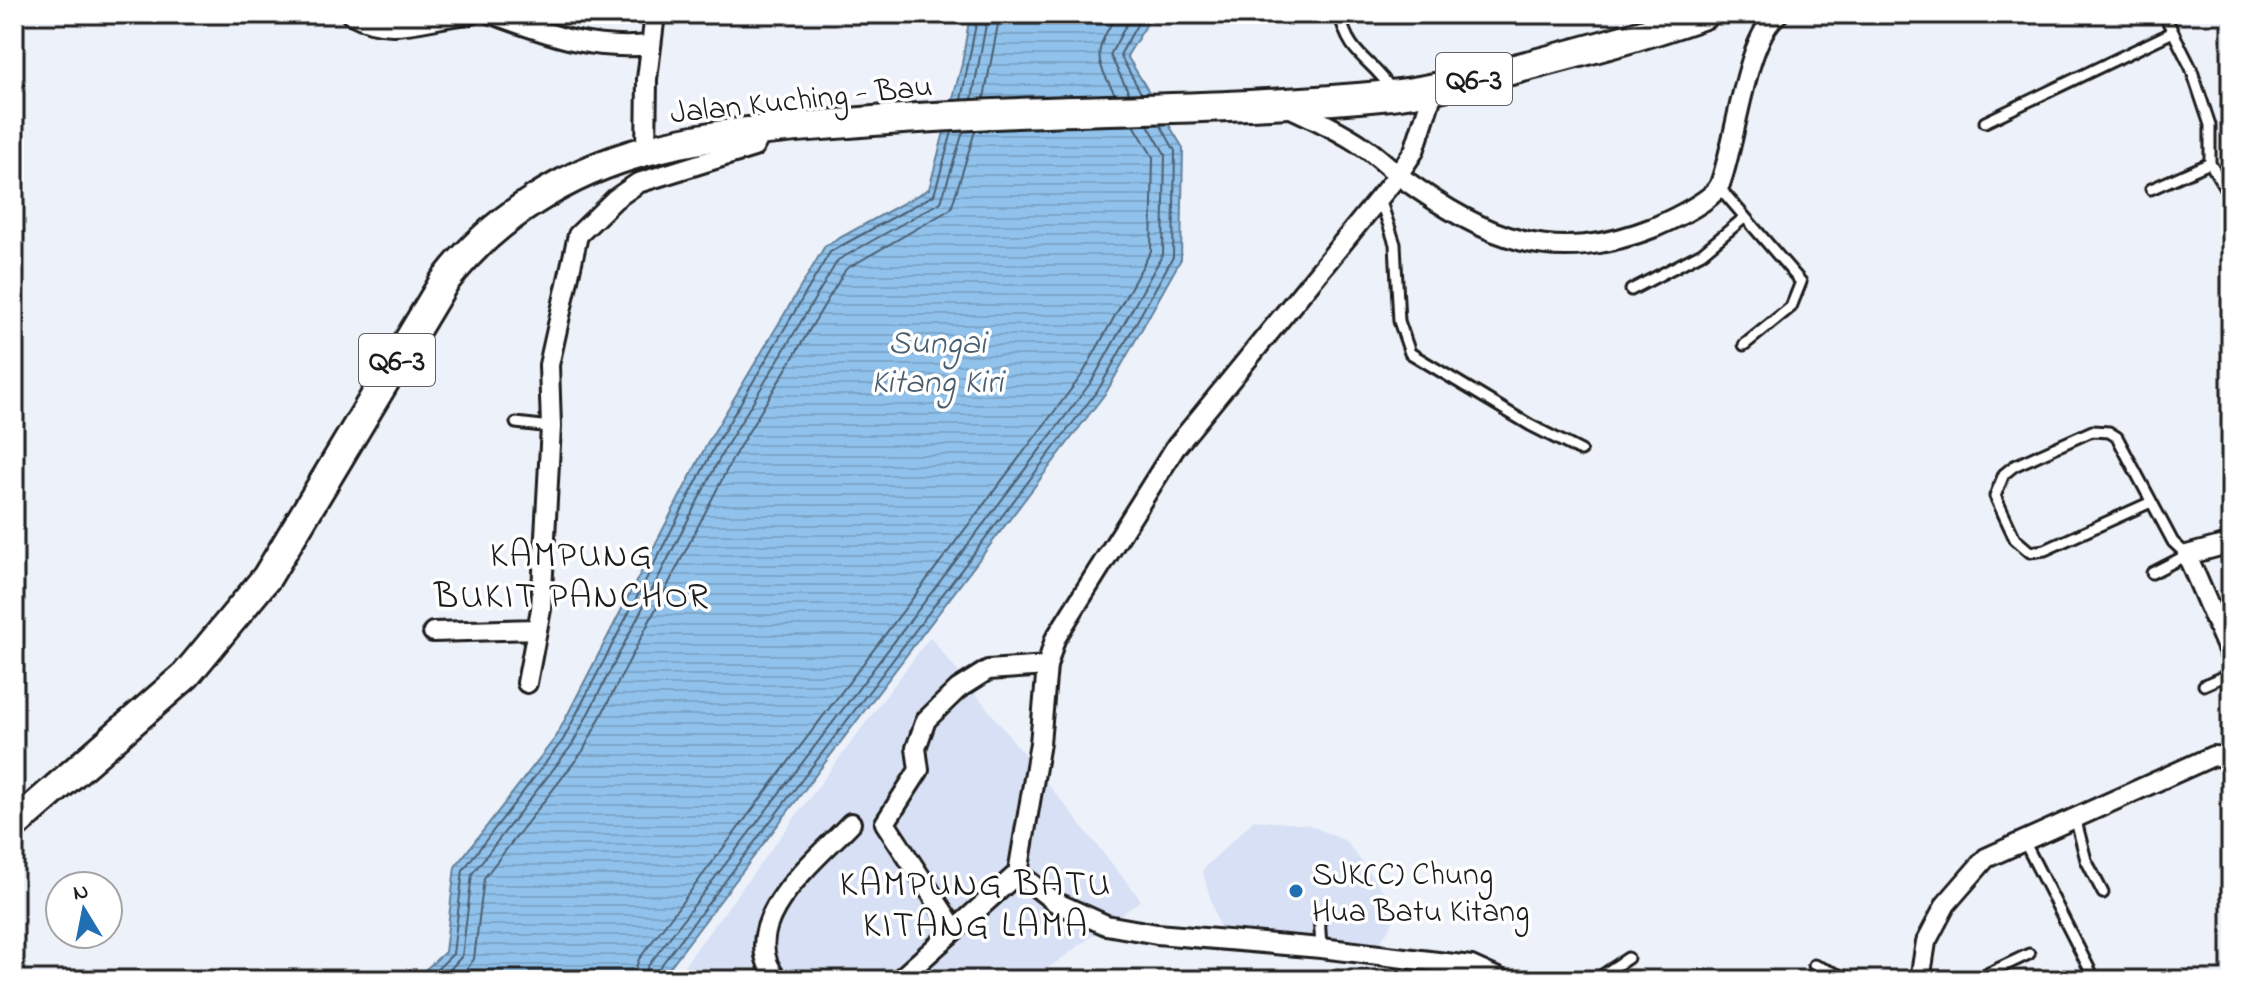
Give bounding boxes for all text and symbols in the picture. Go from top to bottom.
road number: Q6-3 [1436,53,1512,105]
street label: Jalan Kuching - Bau [668,64,935,139]
water label: Sungai Kitang Kiri [871,320,1006,409]
road number: Q6-3 [359,334,435,386]
district label: KAMPUNG BUKIT PANCHOR [433,531,710,625]
place label: SJK(C) Chung Hua Batu Kitang [1312,853,1529,937]
district label: KAMPUNG BATU KITANG LAMA [840,860,1112,954]
north arrow [44,870,124,950]
text: N [71,876,91,910]
marker: SJK(C) Chung Hua Batu Kitang [1287,882,1305,900]

